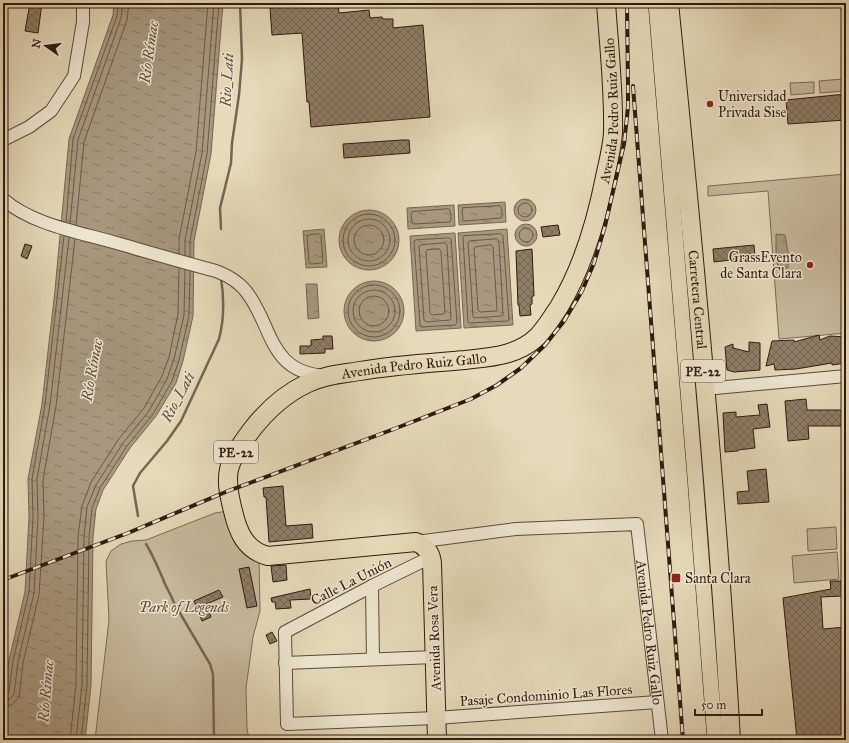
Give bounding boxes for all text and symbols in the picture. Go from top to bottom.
water label: Río Rímac [136,19,162,85]
north arrow [26,26,66,66]
text: N [29,37,44,50]
street label: Avenida Pedro Ruiz Gallo [596,37,622,186]
water label: Rio_Lati [217,52,237,108]
place label: Universidad Privada Sise [718,88,787,121]
marker: Universidad Privada Sise [705,99,715,109]
street label: Carretera Central [684,249,710,350]
place label: GrassEvento de Santa Clara [720,249,802,282]
marker: GrassEvento de Santa Clara [805,260,815,270]
water label: Río Rímac [78,337,106,403]
street label: Avenida Pedro Ruiz Gallo [339,350,488,383]
road number: PE-22 [681,360,725,382]
water label: Rio_Lati [157,368,199,426]
road number: PE-22 [214,441,258,463]
street label: Calle La Unión [308,554,395,609]
street label: Avenida Pedro Ruiz Gallo [632,558,666,706]
place label: Santa Clara [685,570,751,587]
marker: Santa Clara [670,572,682,584]
street label: Avenida Rosa Vera [424,585,445,692]
park label: Park of Legends [139,599,230,616]
water label: Río Rímac [34,658,58,724]
street label: Pasaje Condominio Las Flores [459,681,633,710]
scale bar [695,691,762,717]
text: 50 m [701,698,726,712]

